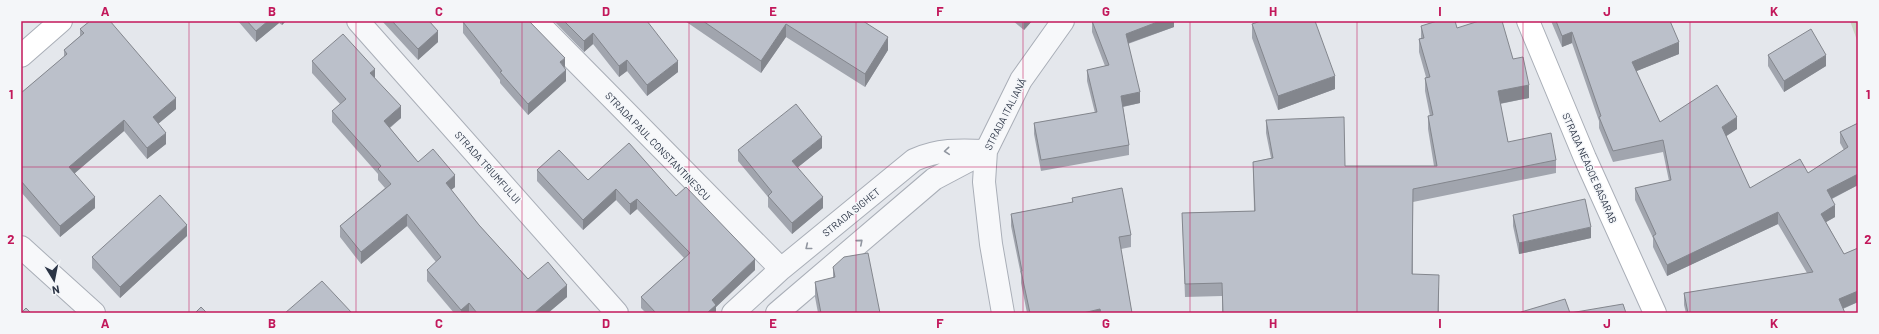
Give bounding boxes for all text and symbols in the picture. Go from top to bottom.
text: A [101,3,110,19]
text: B [268,3,276,19]
text: C [435,3,443,19]
text: D [602,3,610,19]
text: E [769,3,777,19]
text: F [936,3,944,19]
text: G [1102,3,1110,19]
text: H [1269,3,1277,19]
text: I [1438,3,1442,19]
text: J [1603,3,1611,19]
text: K [1770,3,1778,19]
street label: STRADA ITALIANĂ [982,76,1028,152]
text: 1 [9,86,13,102]
text: 1 [1866,86,1870,102]
street label: STRADA PAUL CONSTANTINESCU [603,89,713,203]
street label: STRADA NEAGOE BASARAB [1560,111,1620,225]
street label: STRADA TRIUMFULUI [452,128,524,206]
one-way arrow [944,146,950,155]
street label: STRADA SIGHET [820,185,883,239]
text: 2 [7,231,15,247]
text: 2 [1864,231,1872,247]
one-way arrow [855,240,863,247]
one-way arrow [805,243,812,250]
north arrow [34,260,74,300]
text: N [51,283,61,297]
text: A [101,315,110,331]
text: B [268,315,276,331]
text: C [435,315,443,331]
text: D [602,315,610,331]
text: E [769,315,777,331]
text: F [936,315,944,331]
text: G [1102,315,1110,331]
text: H [1269,315,1277,331]
text: I [1438,315,1442,331]
text: J [1603,315,1611,331]
text: K [1770,315,1778,331]

